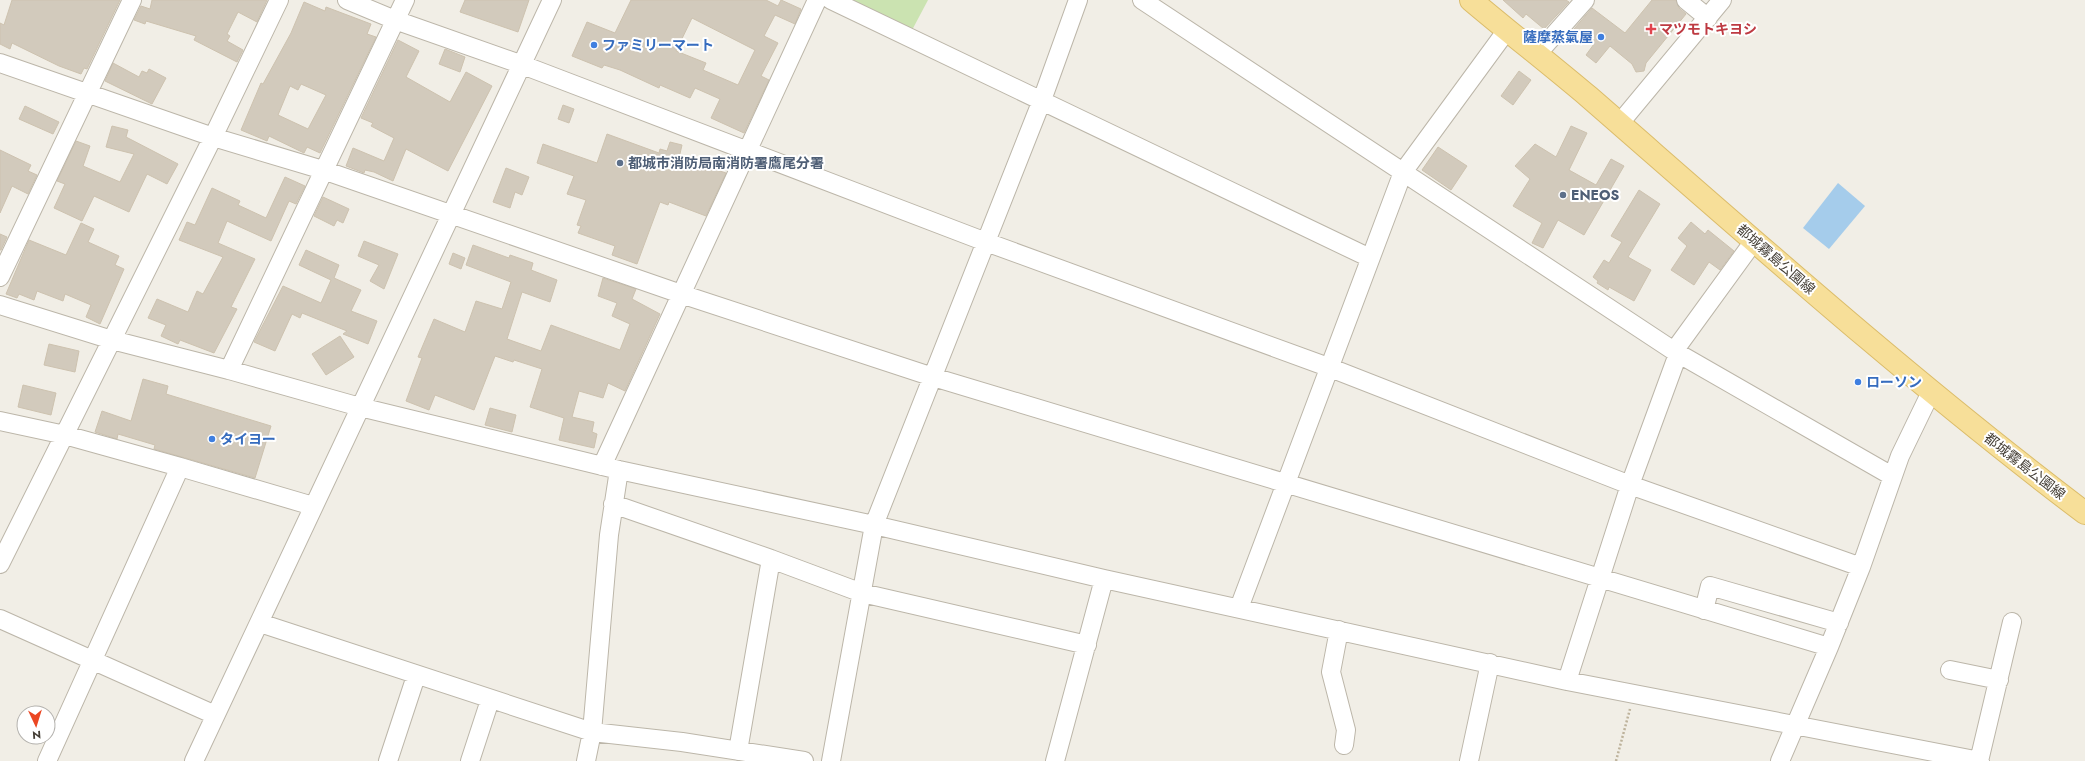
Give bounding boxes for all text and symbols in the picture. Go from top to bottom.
place label: マツモトキヨシ [1659,19,1757,39]
marker: マツモトキヨシ [1646,24,1656,34]
place label: 薩摩蒸氣屋 [1523,27,1593,47]
marker: 薩摩蒸氣屋 [1596,32,1606,42]
place label: ファミリーマート [602,35,714,55]
marker: ファミリーマート [589,40,599,50]
place label: 都城市消防局南消防署鷹尾分署 [628,153,824,173]
marker: 都城市消防局南消防署鷹尾分署 [615,158,625,168]
place label: ENEOS [1571,185,1619,205]
marker: ENEOS [1558,190,1568,200]
street label: 都城霧島公園線 [1732,219,1820,299]
place label: ローソン [1866,372,1922,392]
marker: ローソン [1853,377,1863,387]
street label: 都城霧島公園線 [1980,428,2070,504]
place label: タイヨー [220,429,276,449]
marker: タイヨー [207,434,217,444]
north arrow [16,705,56,745]
text: N [32,727,42,743]

